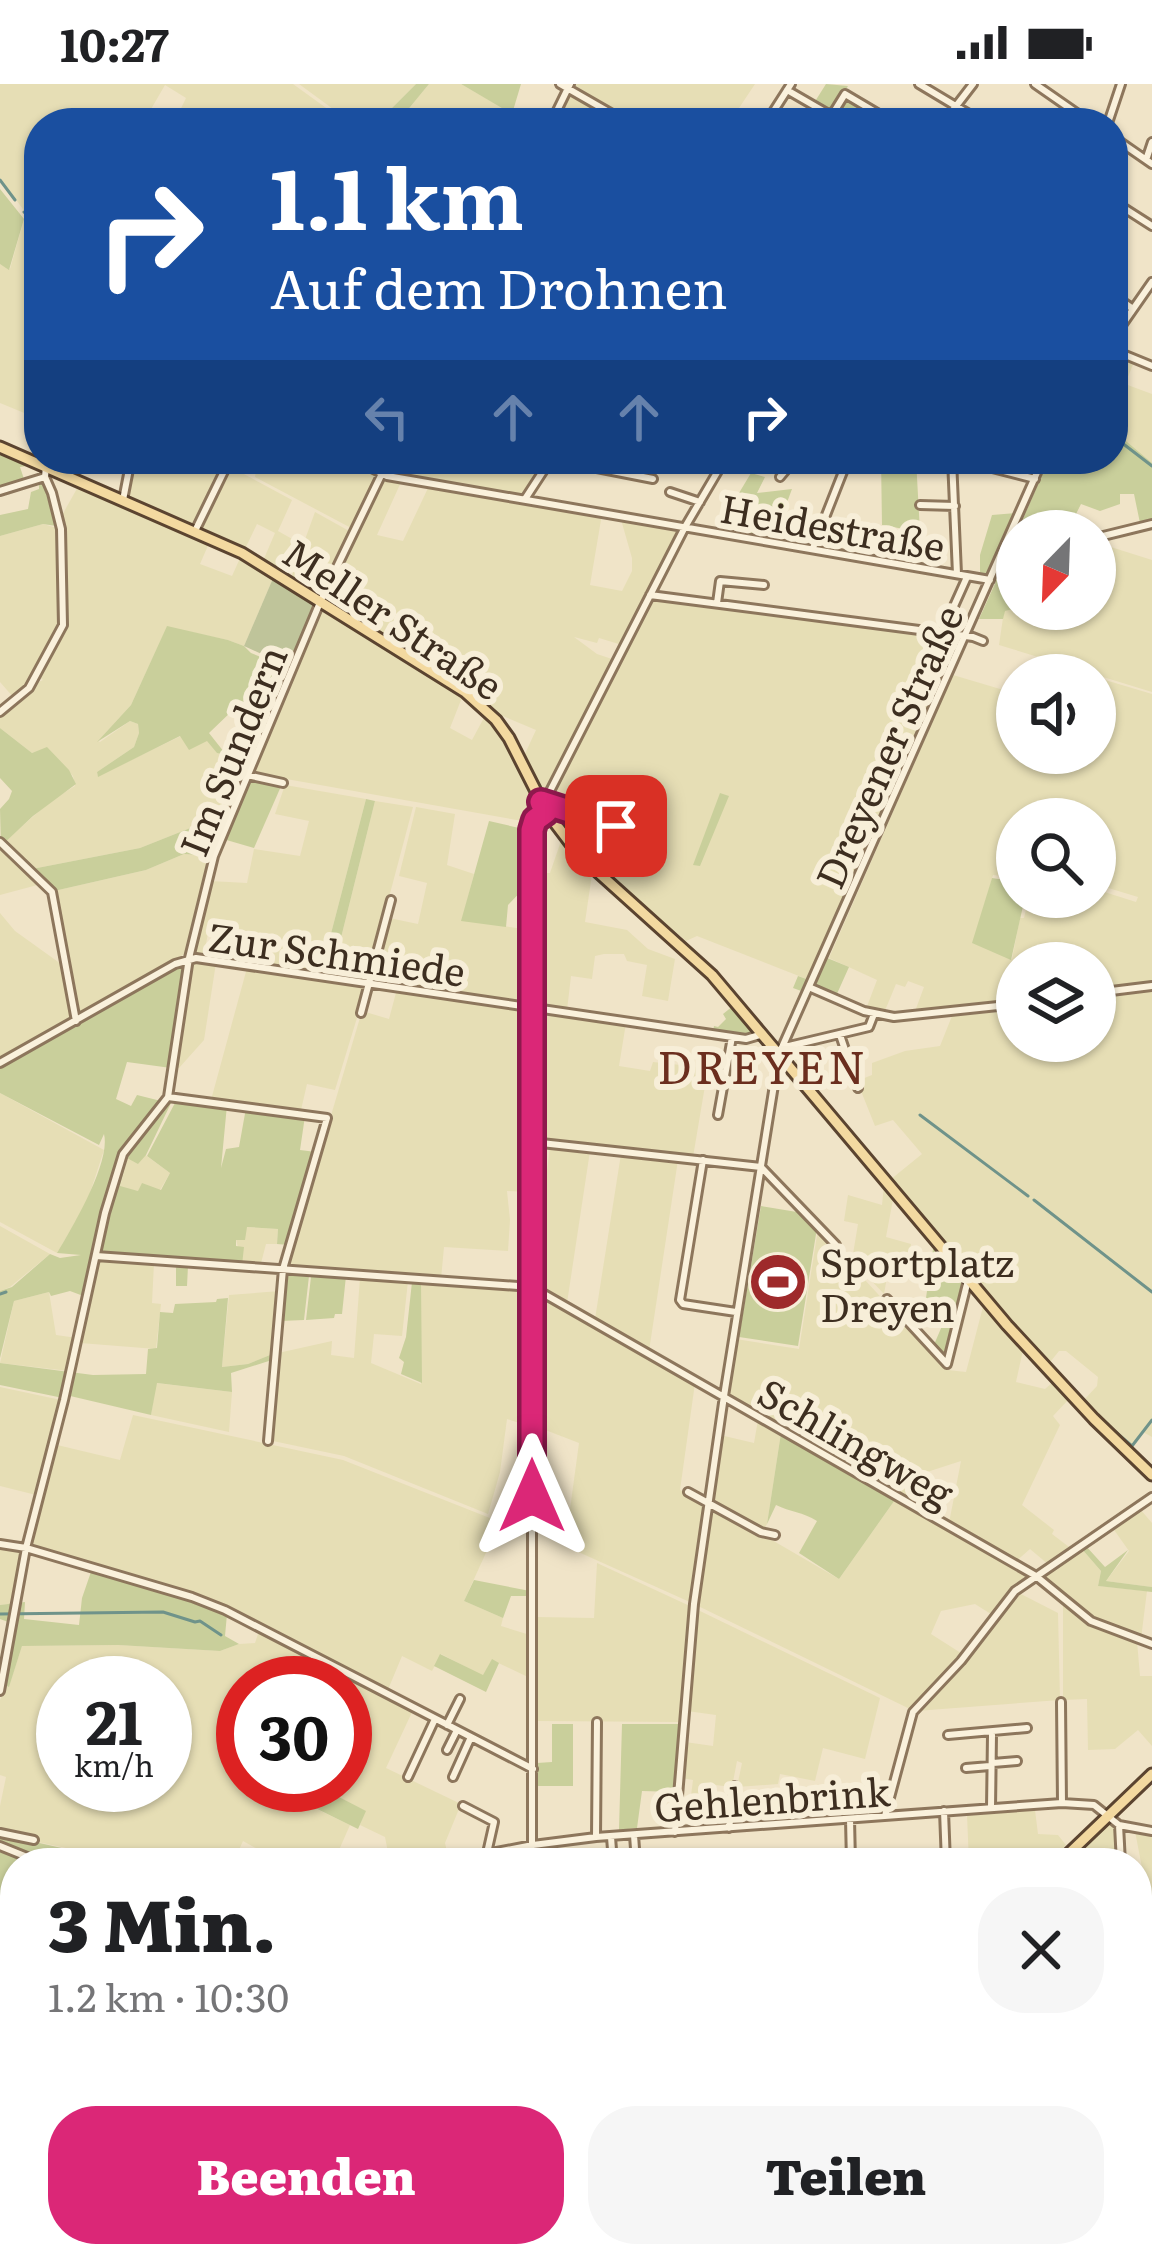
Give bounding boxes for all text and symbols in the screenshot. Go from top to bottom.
text: 10:27 [60,9,169,76]
text: 1.1 km [270,131,524,256]
icon: right [72,156,228,312]
text: Auf dem Drohnen [270,245,728,326]
icon: left [354,384,420,450]
icon: ahead [480,384,546,450]
icon: ahead [606,384,672,450]
icon: right [732,384,798,450]
street label: Heidestraße [716,477,950,573]
north arrow [996,510,1116,630]
map controls [996,510,1116,1062]
street label: Meller Straße [273,522,515,712]
street label: Dreyener Straße [799,595,975,897]
street label: Im Sundern [162,636,300,864]
button: sound [996,654,1116,774]
pin [565,775,667,877]
icon: arrive [583,793,649,859]
button: search [996,798,1116,918]
street label: Zur Schmiede [205,905,469,999]
button: layers [996,942,1116,1062]
district label: DREYEN [657,1031,869,1098]
place label: Sportplatz Dreyen [820,1231,1014,1334]
sports icon: Sportplatz Dreyen [747,1251,809,1313]
street label: Schlingweg [749,1362,966,1520]
position arrow [469,1433,595,1559]
speed limit sign: 30 [216,1656,372,1812]
text: 21 [85,1674,143,1763]
text: km/h [74,1742,154,1786]
street label: Gehlenbrink [652,1760,893,1834]
text: 3 Min. [48,1867,276,1974]
button: close [978,1887,1104,2013]
text: 1.2 km · 10:30 [48,1966,289,2024]
button: Beenden [48,2106,564,2244]
button: Teilen [588,2106,1104,2244]

